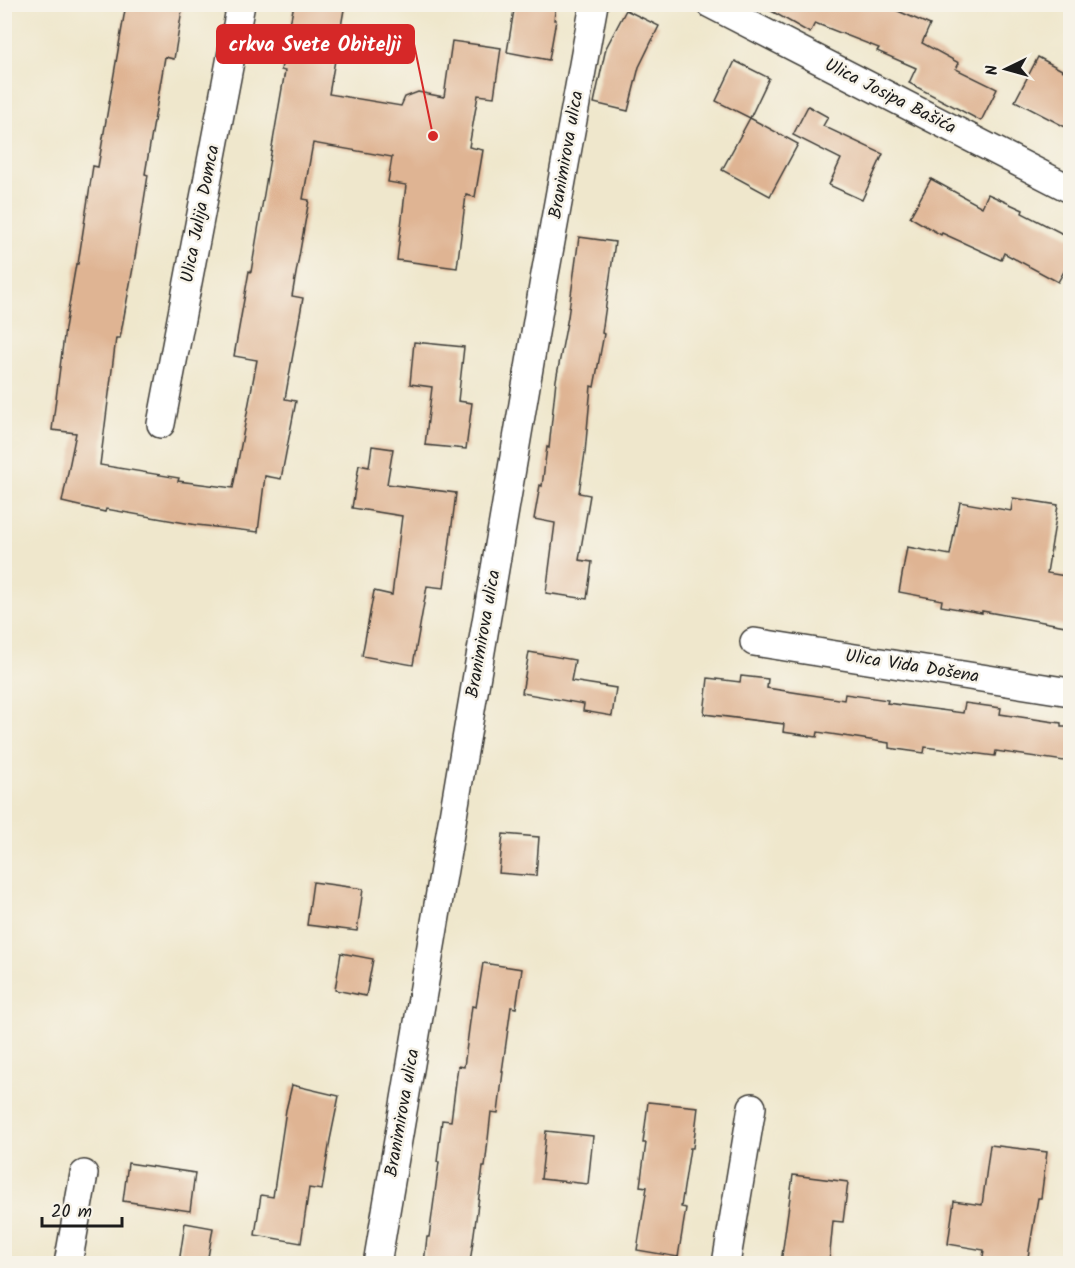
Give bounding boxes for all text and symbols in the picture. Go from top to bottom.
callout: crkva Svete Obitelji [217,25,414,63]
text: crkva Svete Obitelji [229,30,402,62]
north arrow [976,39,1036,99]
street label: Ulica Josipa Bašića [819,51,961,143]
text: N [980,64,1005,76]
street label: Branimirova ulica [541,89,593,221]
street label: Ulica Julija Domca [173,143,229,285]
street label: Branimirova ulica [458,568,510,700]
street label: Ulica Vida Došena [843,642,981,692]
street label: Branimirova ulica [377,1047,429,1179]
scale bar [42,1190,122,1228]
text: 20 m [51,1198,92,1227]

